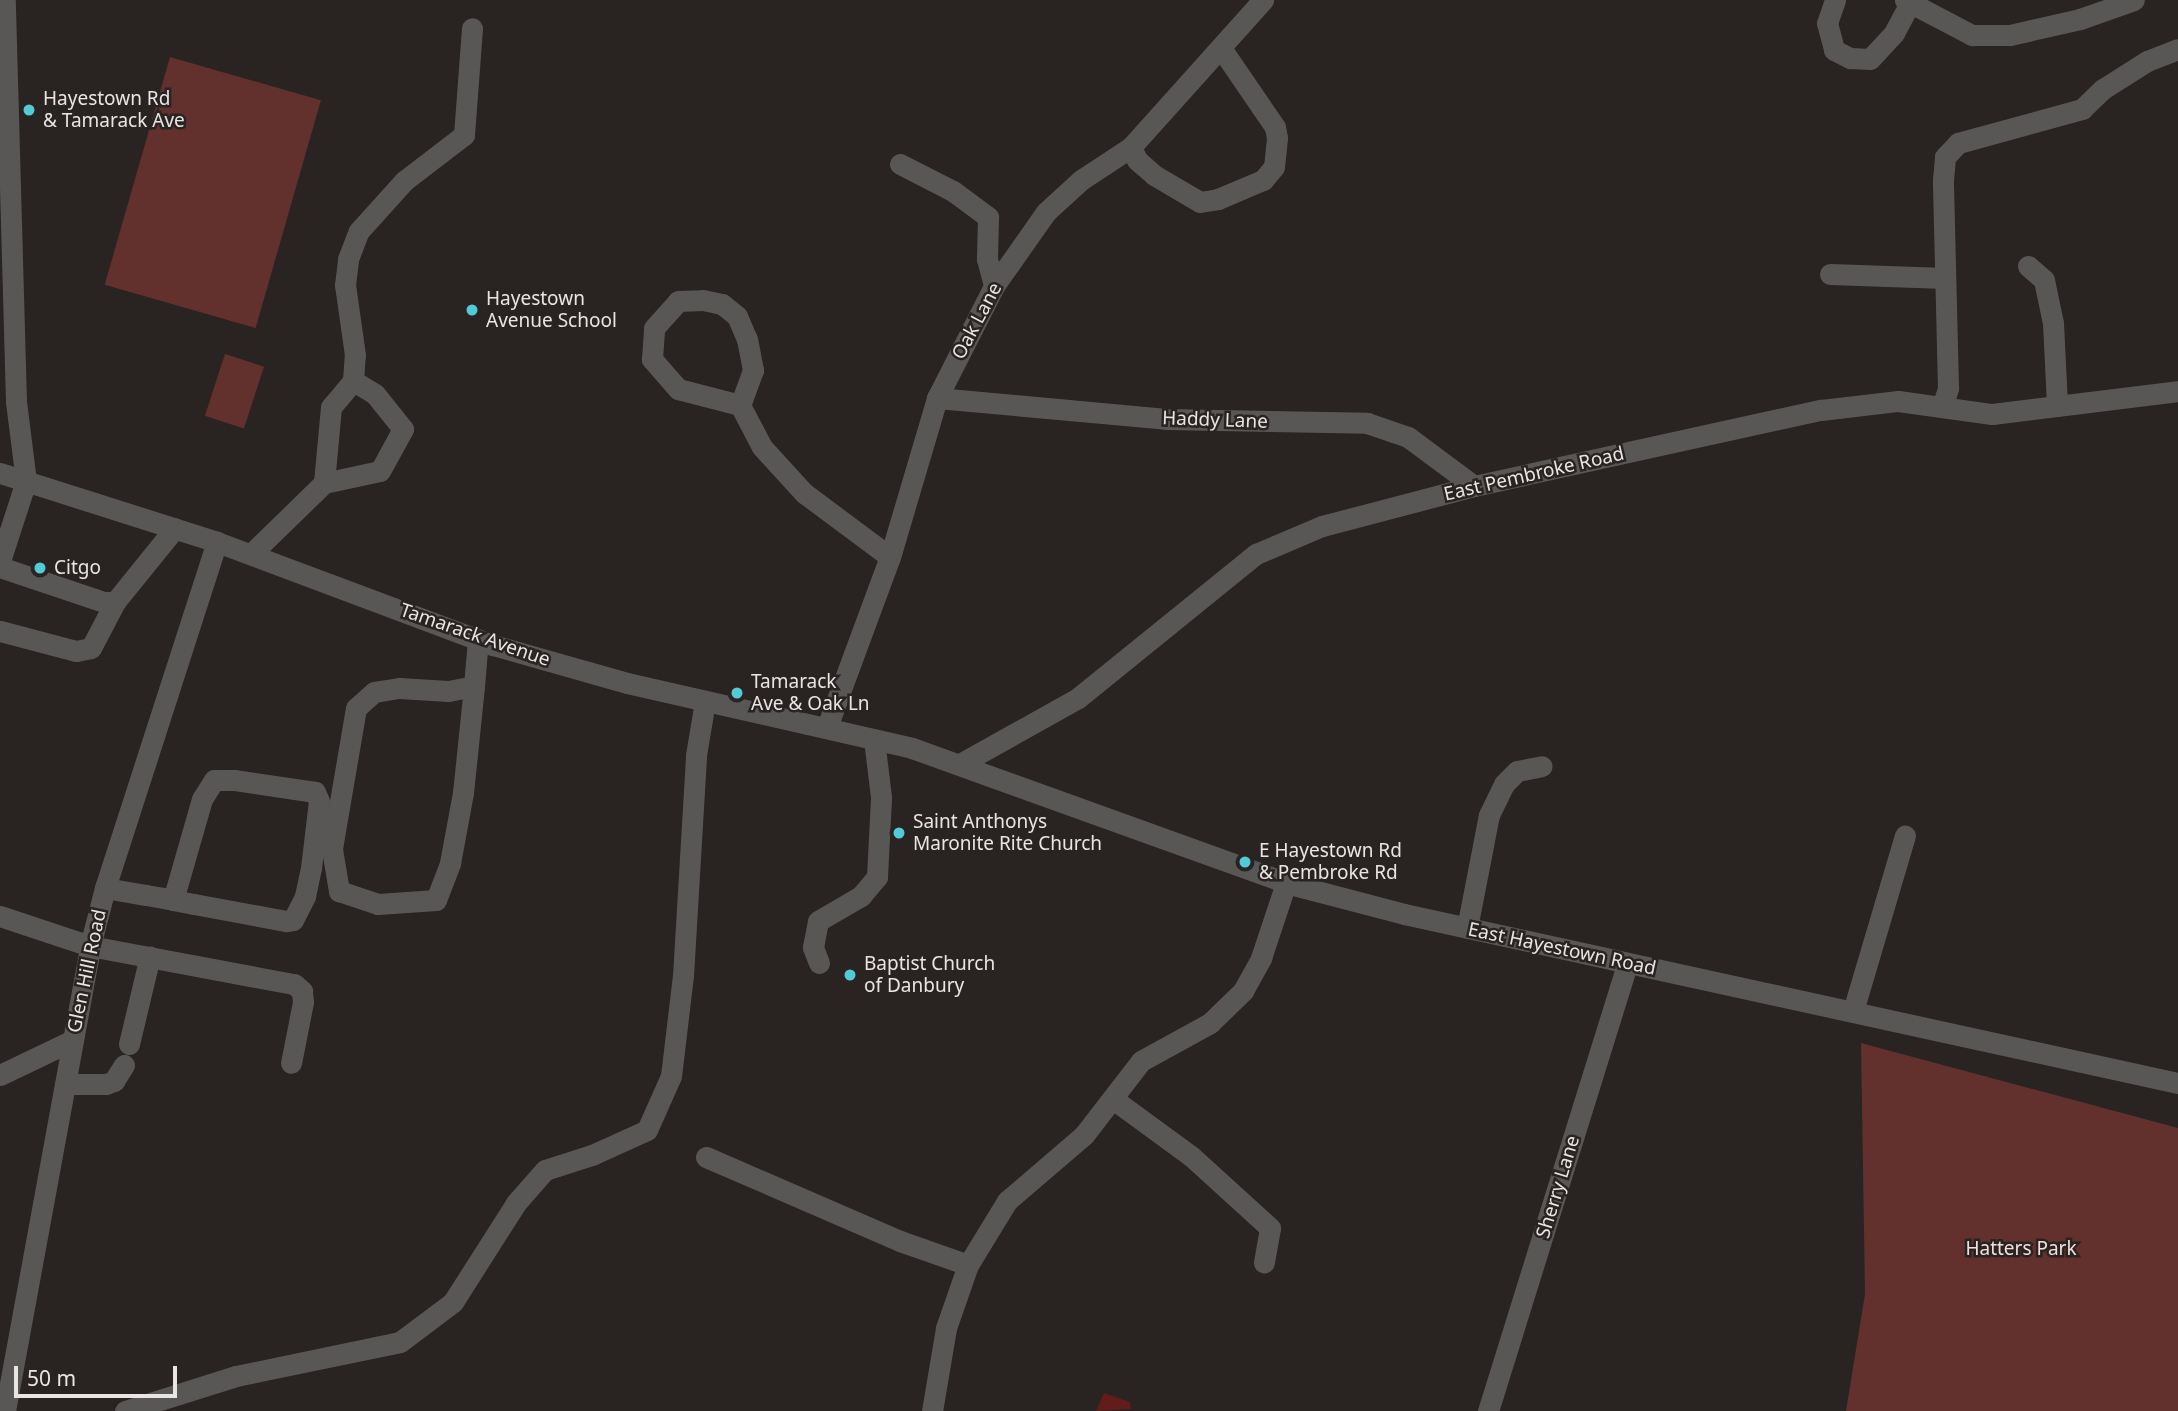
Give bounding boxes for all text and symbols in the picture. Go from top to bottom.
place label: Hayestown Rd & Tamarack Ave [43,88,185,132]
marker: Hayestown Rd & Tamarack Ave [21,102,37,118]
street label: Oak Lane [947,279,1007,363]
place label: Hayestown Avenue School [486,288,617,332]
marker: Hayestown Avenue School [464,302,480,318]
street label: Haddy Lane [1162,407,1268,433]
street label: East Pembroke Road [1442,442,1626,506]
place label: Citgo [54,557,101,579]
marker: Citgo [32,560,48,576]
street label: Tamarack Avenue [397,599,553,671]
place label: Tamarack Ave & Oak Ln [751,671,870,715]
marker: Tamarack Ave & Oak Ln [729,685,745,701]
place label: Saint Anthonys Maronite Rite Church [913,811,1102,855]
marker: Saint Anthonys Maronite Rite Church [891,825,907,841]
place label: E Hayestown Rd & Pembroke Rd [1259,840,1402,884]
marker: E Hayestown Rd & Pembroke Rd [1237,854,1253,870]
street label: Glen Hill Road [63,907,111,1035]
street label: East Hayestown Road [1466,918,1658,980]
place label: Baptist Church of Danbury [864,953,995,997]
marker: Baptist Church of Danbury [842,967,858,983]
street label: Sherry Lane [1532,1133,1584,1241]
park label: Hatters Park [1965,1238,2077,1260]
scale bar [18,1352,180,1396]
text: 50 m [27,1364,76,1392]

